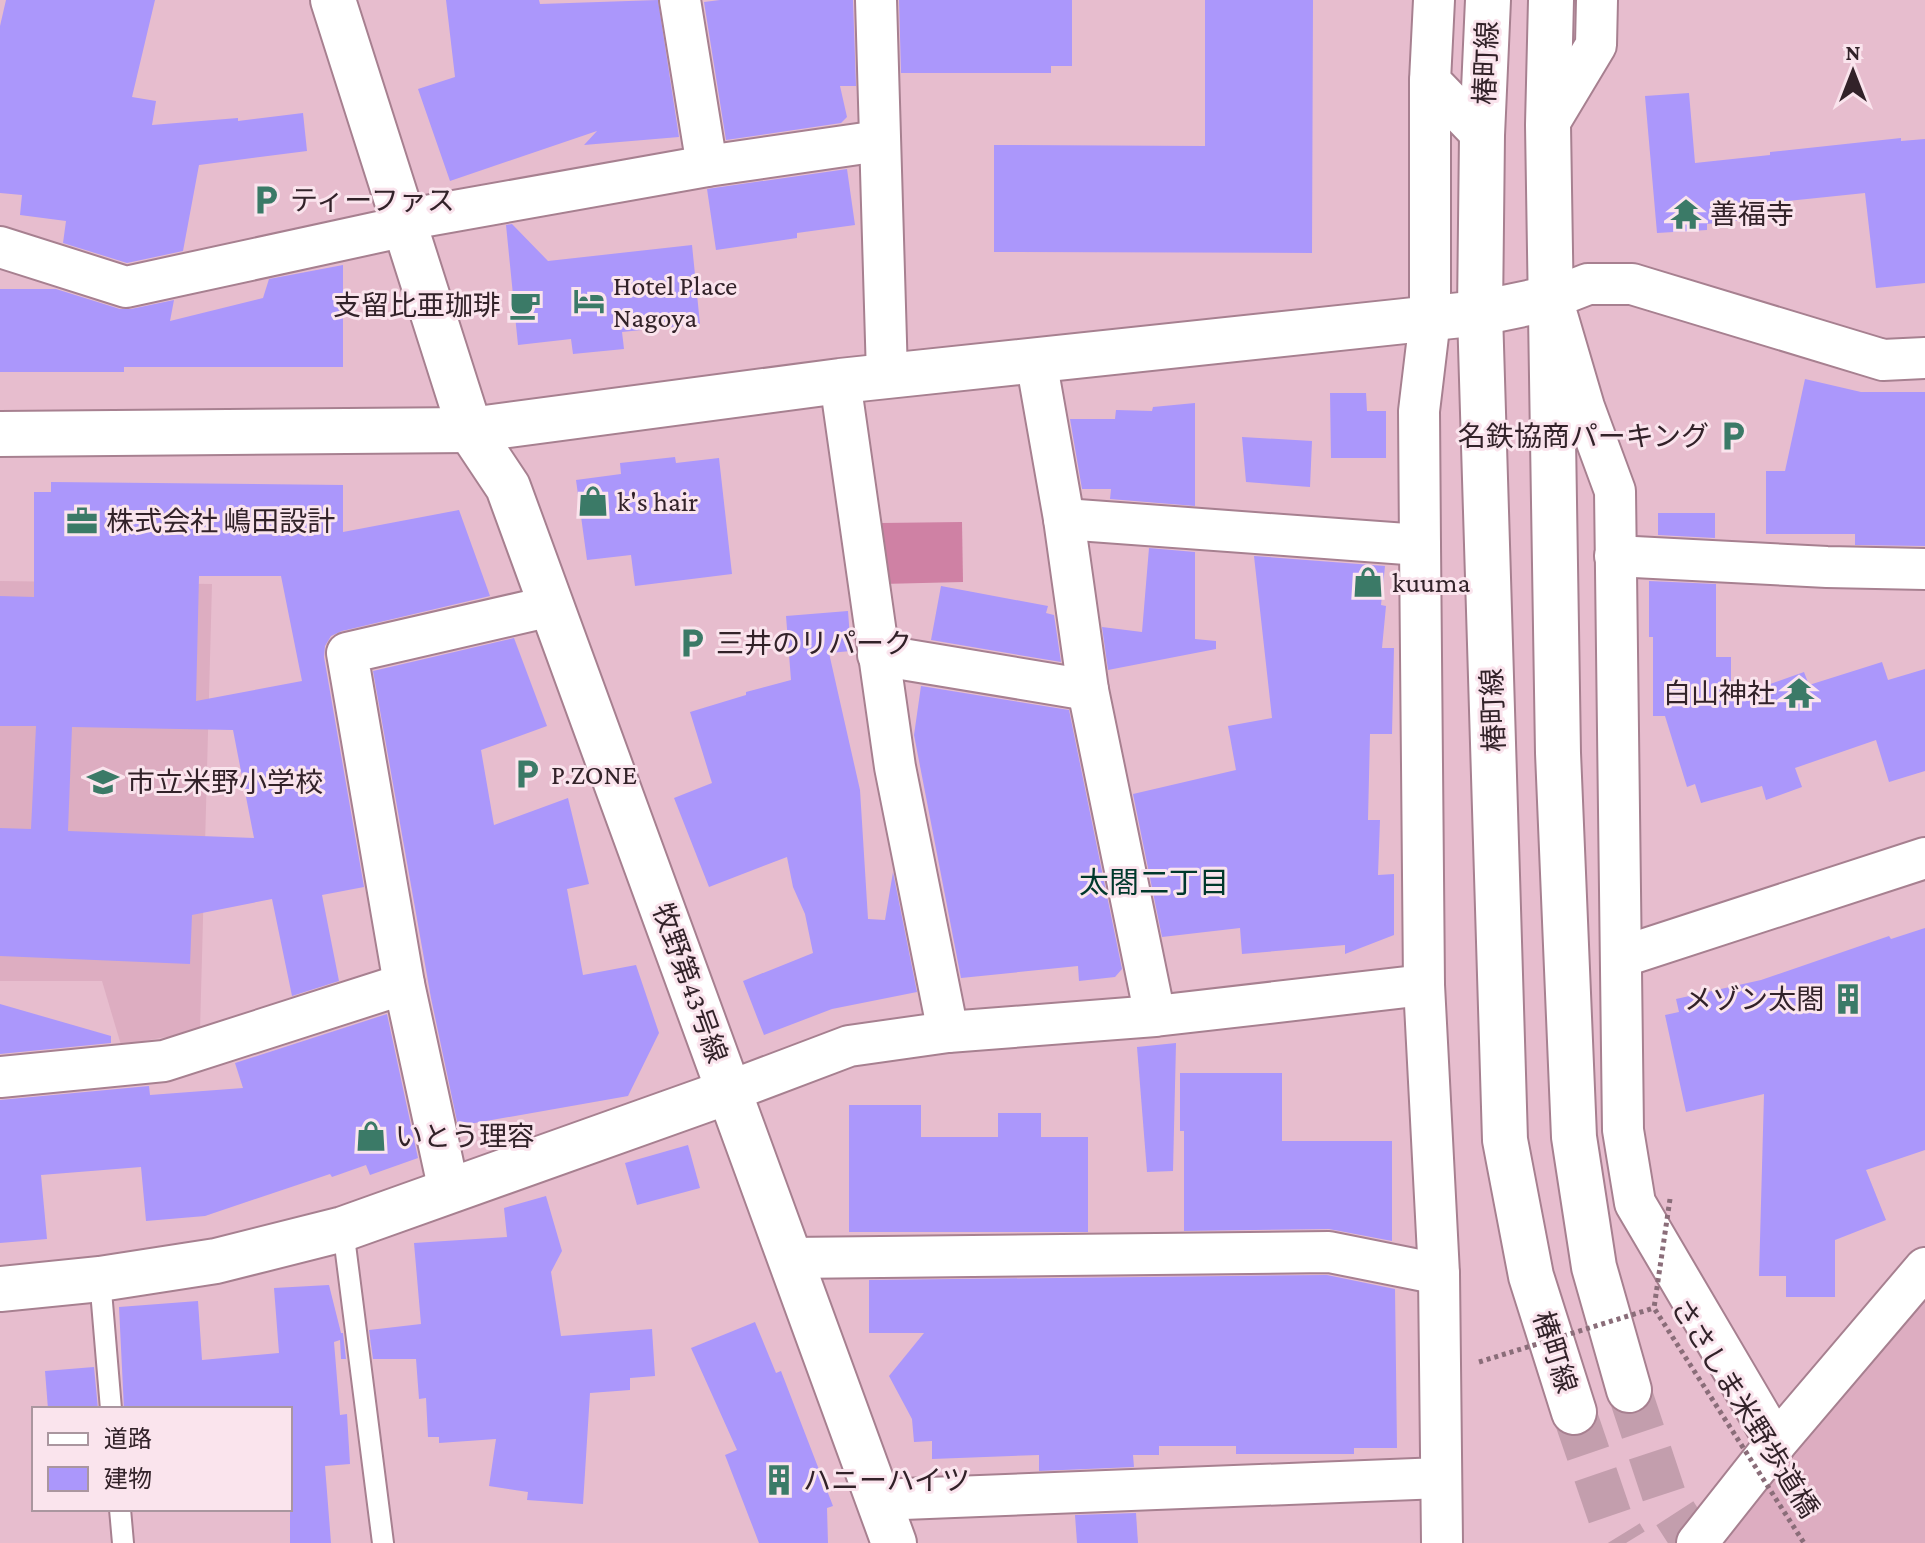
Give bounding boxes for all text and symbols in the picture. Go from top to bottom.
street label: 椿町線 [1469,20,1503,106]
north arrow [1813,32,1893,112]
text: N [1846,40,1861,65]
parking icon: ティーファス [249,183,283,217]
place label: ティーファス [290,185,455,216]
temple icon: 善福寺 [1669,197,1703,231]
place label: 善福寺 [1710,199,1794,230]
place label: Hotel Place Nagoya [613,270,737,333]
hotel icon: Hotel Place Nagoya [572,284,606,318]
cafe icon: 支留比亜珈琲 [508,288,542,322]
place label: 支留比亜珈琲 [333,290,501,321]
parking icon: 名鉄協商パーキング [1716,419,1750,453]
place label: 名鉄協商パーキング [1458,421,1709,452]
shop icon: k's hair [576,484,610,518]
place label: k's hair [617,486,698,517]
office icon: 株式会社 嶋田設計 [65,504,99,538]
place label: 株式会社 嶋田設計 [106,506,335,537]
shop icon: kuuma [1351,565,1385,599]
place label: kuuma [1392,567,1470,598]
parking icon: 三井のリパーク [675,626,709,660]
place label: 三井のリパーク [716,628,912,659]
street label: 椿町線 [1476,667,1510,753]
temple icon: 白山神社 [1782,676,1816,710]
place label: 白山神社 [1663,678,1775,709]
parking icon: P.ZONE [510,757,544,791]
place label: P.ZONE [551,759,637,790]
school or university icon: 市立米野小学校 [86,765,120,799]
place label: 市立米野小学校 [127,767,323,798]
district label: 太閤二丁目 [1079,866,1229,899]
street label: 牧野第43号線 [647,899,733,1067]
building icon: メゾン太閤 [1831,982,1865,1016]
place label: メゾン太閤 [1684,984,1824,1015]
shop icon: いとう理容 [354,1119,388,1153]
place label: いとう理容 [395,1121,535,1152]
street label: ささしま米野歩道橋 [1665,1293,1825,1523]
street label: 椿町線 [1527,1307,1583,1397]
legend [32,1407,292,1511]
text: 道路 [104,1425,152,1452]
building icon: ハニーハイツ [762,1463,796,1497]
text: 建物 [104,1465,152,1492]
place label: ハニーハイツ [803,1465,970,1496]

